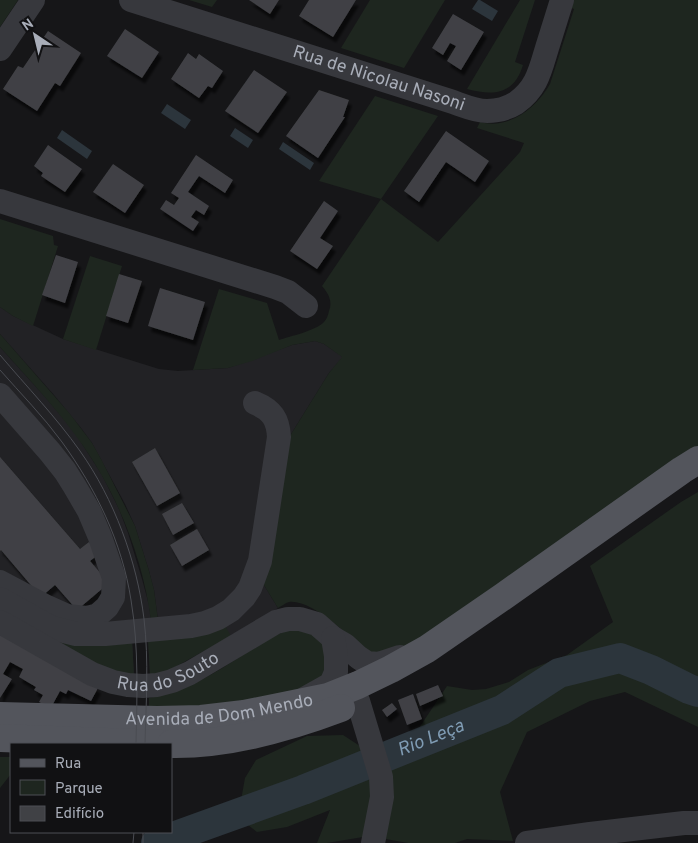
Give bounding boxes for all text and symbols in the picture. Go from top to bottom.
north arrow [10,10,60,60]
text: N [19,16,37,35]
street label: Rua de Nicolau Nasoni [290,40,468,117]
street label: Rua do Souto [115,647,223,698]
street label: Avenida de Dom Mendo [125,689,315,732]
water label: Rio Leça [394,714,468,763]
legend [10,743,172,833]
text: Rua [55,755,81,774]
text: Parque [55,780,103,799]
text: Edifício [55,805,104,824]

